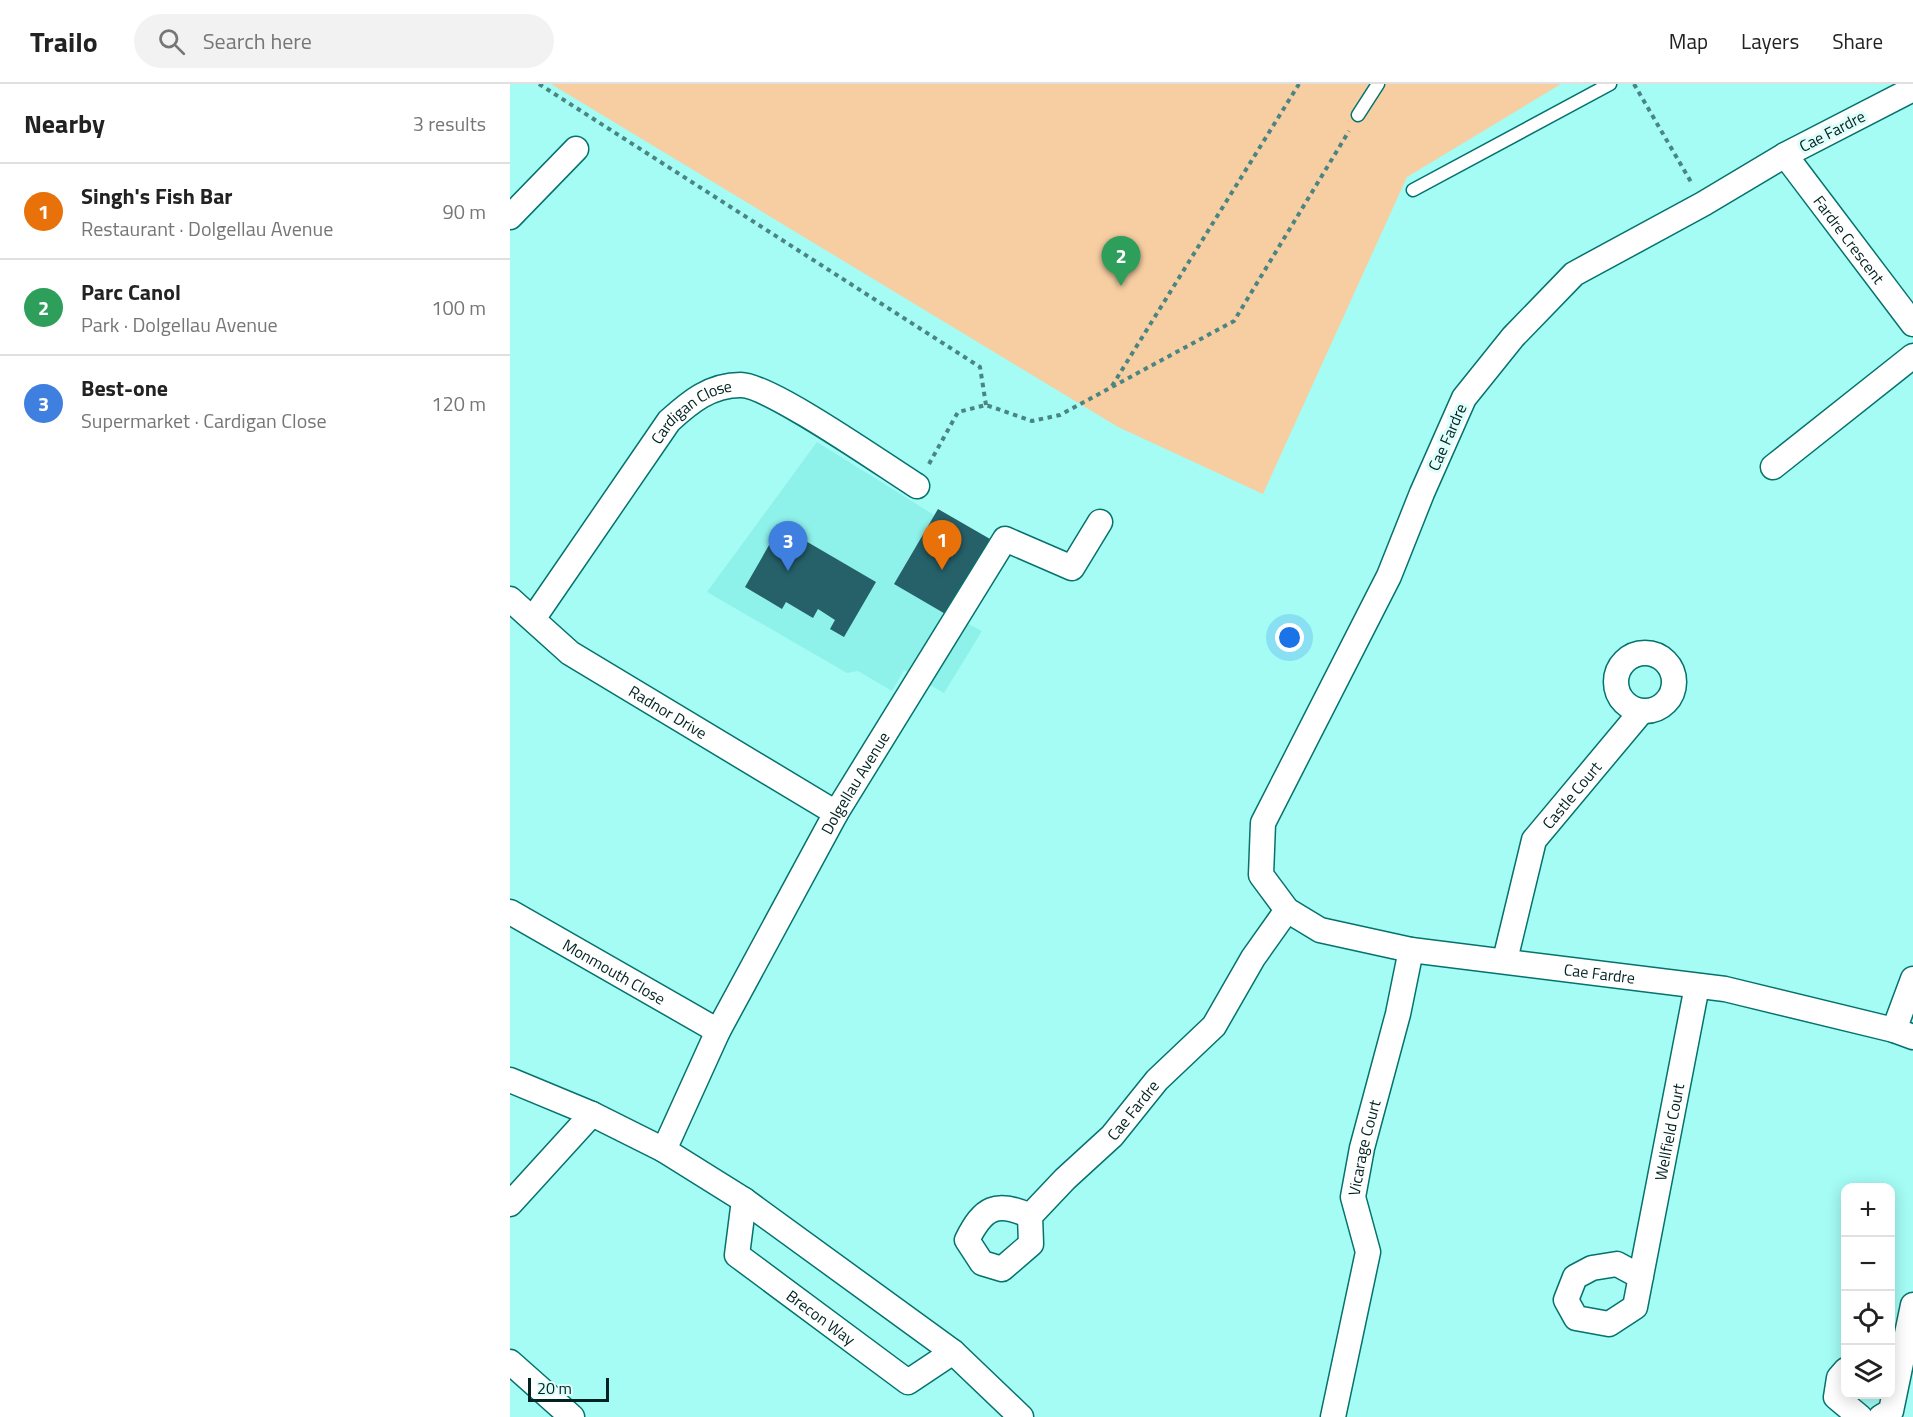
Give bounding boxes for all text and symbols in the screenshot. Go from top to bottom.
search box [134,14,554,68]
text: Trailo [30,20,98,63]
text: Search here [203,24,312,58]
icon: search [155,25,188,58]
text: Map [1669,25,1708,57]
text: Layers [1741,25,1799,57]
text: Share [1832,25,1883,57]
text: Nearby [24,104,105,143]
street label: Cae Fardre [1795,104,1869,158]
text: 3 results [413,108,486,139]
text: Singh's Fish Bar [81,179,233,213]
street label: Fardre Crescent [1808,190,1891,289]
text: 1 [38,196,49,227]
text: 90 m [442,196,486,227]
text: Restaurant · Dolgellau Avenue [81,213,333,244]
pin: 2 [1102,236,1140,286]
text: Parc Canol [81,275,181,309]
text: 2 [38,292,49,323]
text: 100 m [431,292,486,323]
text: Park · Dolgellau Avenue [81,309,278,340]
text: Best-one [81,371,168,405]
street label: Cardigan Close [645,374,734,449]
text: 3 [38,388,49,419]
text: 120 m [431,388,486,419]
street label: Cae Fardre [1421,399,1473,475]
text: Supermarket · Cardigan Close [81,405,327,436]
pin: 1 [922,520,962,570]
pin: 3 [768,522,808,571]
your location [1275,623,1304,652]
street label: Radnor Drive [624,679,712,745]
street label: Dolgellau Avenue [815,727,895,839]
street label: Castle Court [1536,756,1607,834]
street label: Monmouth Close [558,933,670,1011]
street label: Cae Fardre [1562,957,1636,990]
street label: Cae Fardre [1101,1075,1165,1145]
street label: Wellfield Court [1648,1081,1690,1183]
street label: Vicarage Court [1341,1097,1387,1198]
map controls [1841,1183,1895,1399]
button: + [1841,1183,1895,1237]
button: − [1841,1237,1895,1291]
street label: Brecon Way [782,1284,861,1351]
button: locate [1841,1291,1895,1345]
button: layers [1841,1345,1895,1399]
scale bar [528,1375,609,1402]
text: 20 m [537,1376,572,1400]

